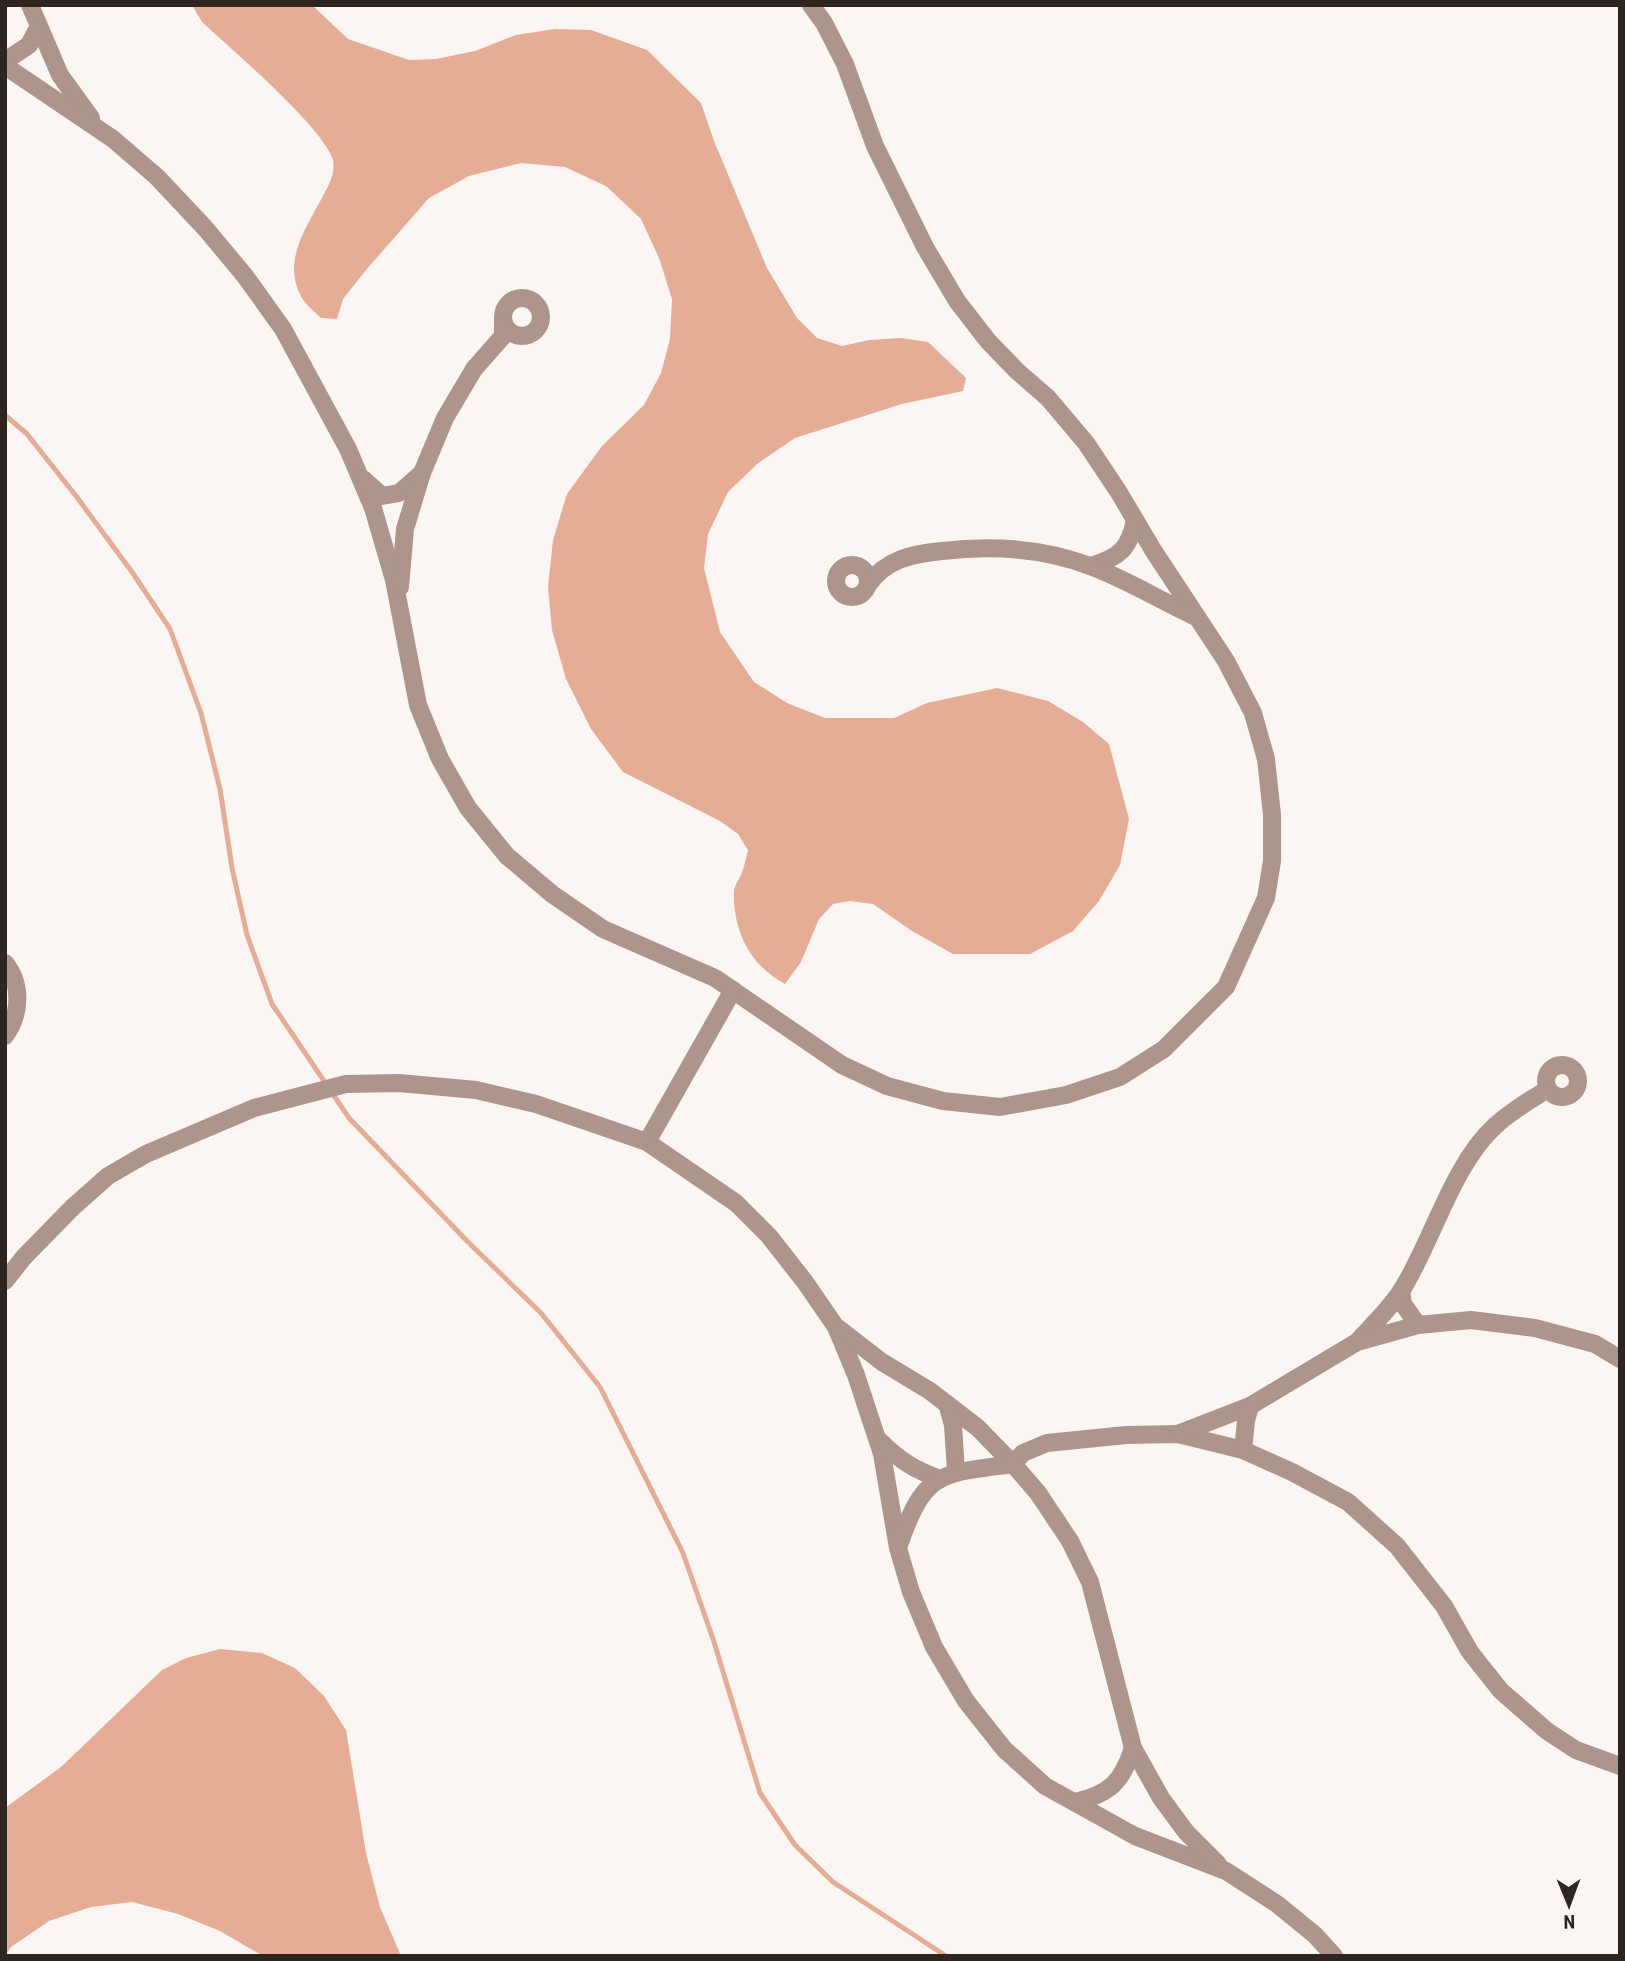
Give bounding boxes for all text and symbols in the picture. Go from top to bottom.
north arrow [1534,1870,1604,1940]
text: N [1563,1910,1575,1933]

